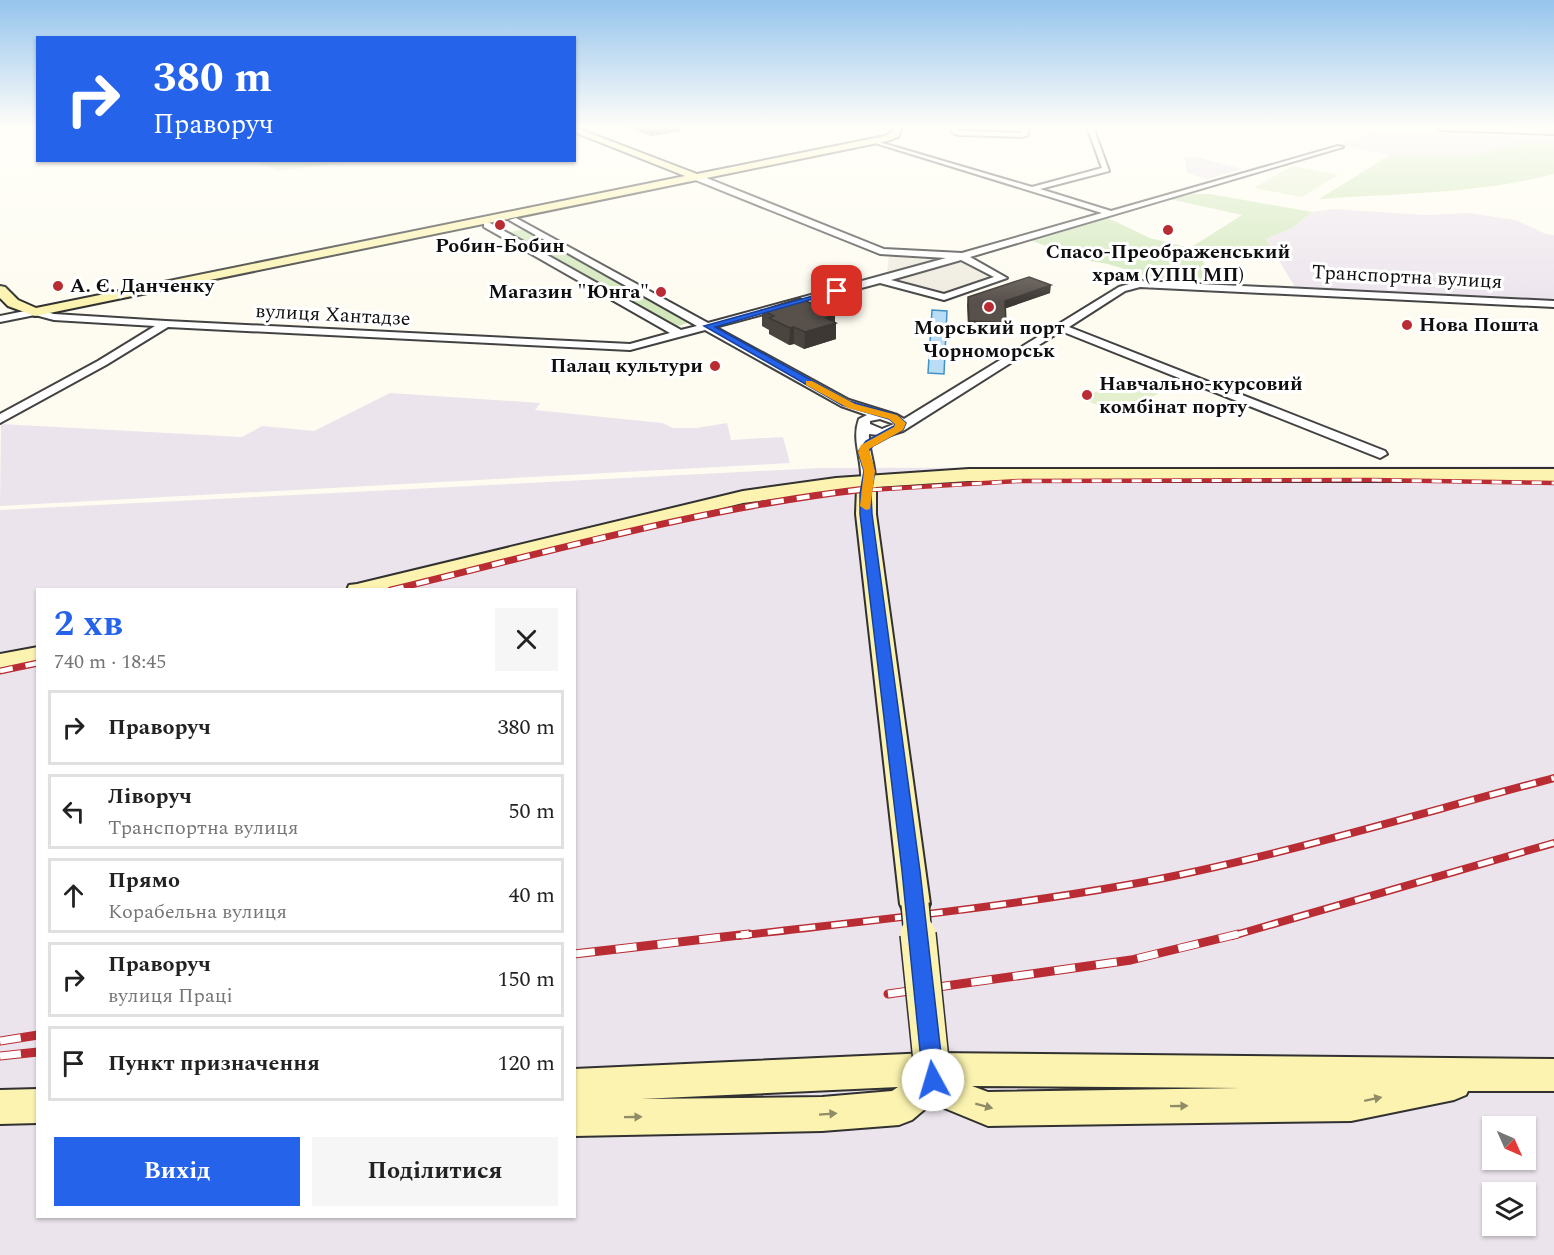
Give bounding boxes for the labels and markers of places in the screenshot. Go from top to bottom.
marker: Робин-Бобин [493,218,507,232]
marker: Спасо-Преображенський храм (УПЦ МП) [1161,223,1175,237]
place label: Робин-Бобин [435,231,565,261]
place label: Спасо-Преображенський храм (УПЦ МП) [1046,237,1291,290]
pin [811,265,862,316]
place label: А. Є. Данченку [70,271,215,301]
place label: Магазин "Юнга" [488,277,649,307]
marker: А. Є. Данченку [51,279,65,293]
marker: Магазин "Юнга" [654,285,668,299]
marker: Морський порт Чорноморськ [982,300,996,314]
place label: Нова Пошта [1419,310,1540,340]
place label: Морський порт Чорноморськ [913,313,1065,366]
marker: Нова Пошта [1400,318,1414,332]
place label: Палац культури [550,351,703,381]
marker: Палац культури [708,359,722,373]
place label: Навчально-курсовий комбінат порту [1099,369,1303,422]
marker: Навчально-курсовий комбінат порту [1080,388,1094,402]

